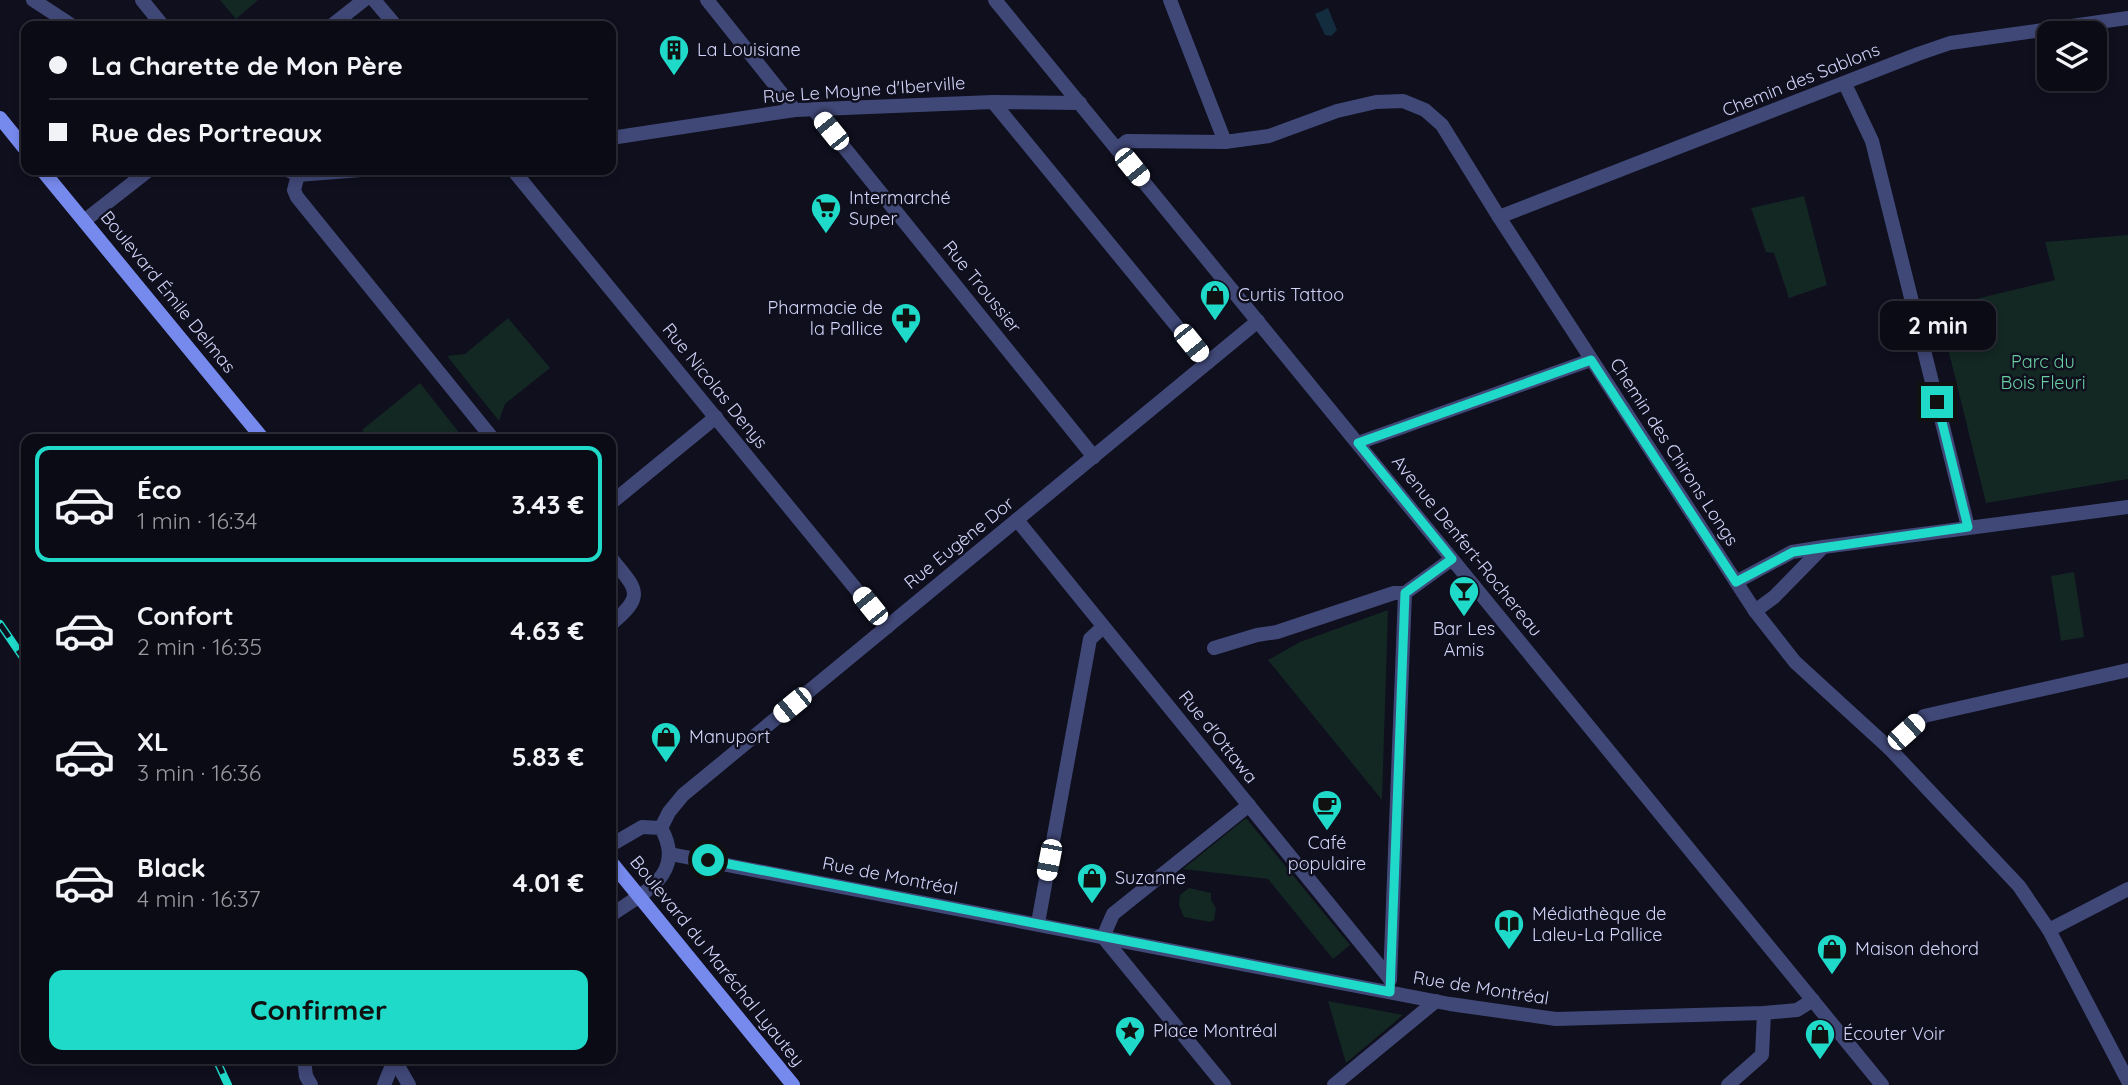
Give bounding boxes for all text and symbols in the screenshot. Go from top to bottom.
map controls [2037,21,2107,91]
button: layers [2037,21,2107,91]
building icon: La Louisiane [657,33,691,77]
street label: Chemin des Sablons [1719,37,1883,122]
place label: La Louisiane [697,38,801,61]
text: La Charette de Mon Père [91,49,403,82]
street label: Rue Le Moyne d'Iberville [762,71,966,108]
car [810,108,853,154]
text: Rue des Portreaux [91,116,322,149]
car [1111,144,1154,190]
place label: Intermarché Super [849,186,951,230]
supermarket icon: Intermarché Super [809,191,843,235]
street label: Boulevard Émile Delmas [96,206,241,378]
street label: Rue Troussier [938,236,1027,338]
shop icon: Curtis Tattoo [1198,278,1232,322]
place label: Curtis Tattoo [1238,283,1344,306]
place label: Pharmacie de la Pallice [768,296,883,340]
callout: 2 min [1879,300,1995,350]
pharmacy icon: Pharmacie de la Pallice [889,301,923,345]
text: 2 min [1908,311,1968,340]
street label: Rue Nicolas Denys [658,318,773,453]
car [1170,320,1213,366]
park label: Parc du Bois Fleuri [2000,350,2086,394]
street label: Chemin des Chirons Longs [1605,353,1744,550]
route end [1921,386,1953,418]
street label: Avenue Denfert-Rochereau [1387,450,1548,641]
icon: car [53,473,116,536]
text: Éco [137,473,182,506]
text: 3.43 € [512,488,584,521]
street label: Rue Eugène Dor [899,491,1018,594]
text: 1 min · 16:34 [137,506,257,535]
bar icon: Bar Les Amis [1447,574,1481,618]
car [849,583,892,629]
icon: car [53,599,116,662]
text: Confort [137,599,234,632]
text: 4.63 € [510,614,584,647]
place label: Bar Les Amis [1433,617,1495,661]
text: 2 min · 16:35 [137,632,262,661]
car [770,684,815,726]
street label: Rue d'Ottawa [1174,686,1263,788]
car [1884,710,1929,754]
shop icon: Manuport [649,720,683,764]
icon: car [53,725,116,788]
text: XL [137,725,169,758]
place label: Manuport [689,725,770,748]
text: 5.83 € [512,740,584,773]
text: 3 min · 16:36 [137,758,261,787]
cafe icon: Café populaire [1310,788,1344,832]
place label: Café populaire [1288,831,1366,875]
car [1035,837,1064,883]
route start [692,844,724,876]
icon: car [53,851,116,914]
text: Black [137,851,206,884]
street label: Boulevard du Maréchal Lyautey [625,851,810,1071]
street label: Rue de Montréal [821,851,960,900]
shop icon: Suzanne [1075,861,1109,905]
text: 4.01 € [513,866,584,899]
place label: Suzanne [1115,866,1186,889]
text: 4 min · 16:37 [137,884,261,913]
place label: Médiathèque de Laleu-La Pallice [1532,902,1667,946]
library icon: Médiathèque de Laleu-La Pallice [1492,907,1526,951]
shop icon: Maison dehord [1815,932,1849,976]
place label: Maison dehord [1855,937,1979,960]
street label: Rue de Montréal [1411,965,1551,1010]
button: Confirmer [49,970,588,1050]
place icon: Place Montréal [1113,1014,1147,1058]
shop icon: Écouter Voir [1803,1017,1837,1061]
place label: Place Montréal [1153,1019,1277,1042]
place label: Écouter Voir [1843,1022,1945,1045]

